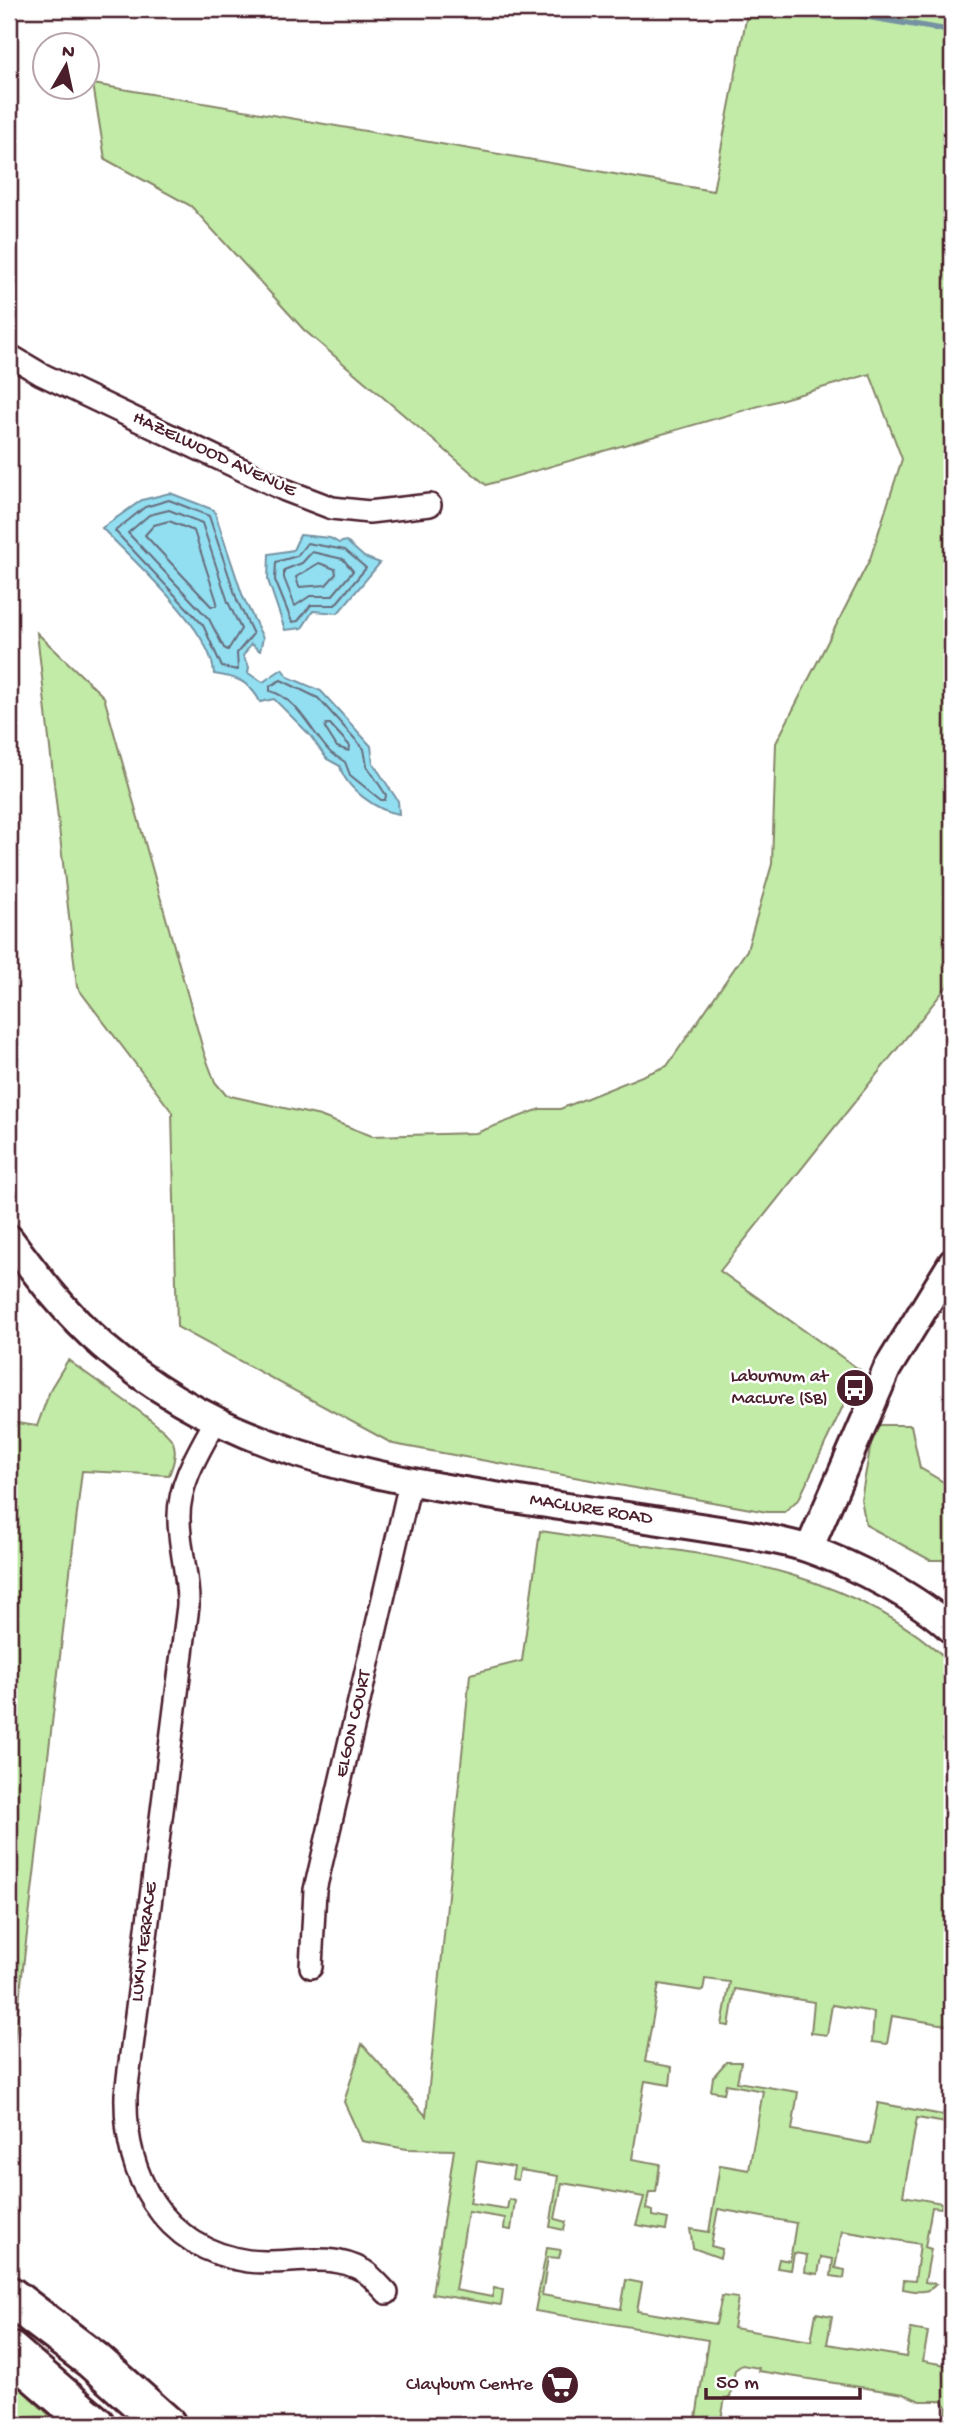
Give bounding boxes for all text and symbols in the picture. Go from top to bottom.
north arrow [32,32,102,102]
text: N [60,40,76,65]
street label: HAZELWOOD AVENUE [129,407,301,504]
place label: Laburnum at MacLure (SB) [731,1366,830,1411]
bus stop icon: Laburnum at MacLure (SB) [834,1367,876,1409]
street label: MACLURE ROAD [528,1489,655,1531]
street label: ELGON COURT [331,1668,378,1780]
street label: LUKIV TERRACE [126,1880,164,2003]
scale bar [706,2357,860,2401]
supermarket icon: Clayburn Centre [539,2364,581,2406]
text: 50 m [716,2372,759,2397]
place label: Clayburn Centre [406,2374,533,2397]

